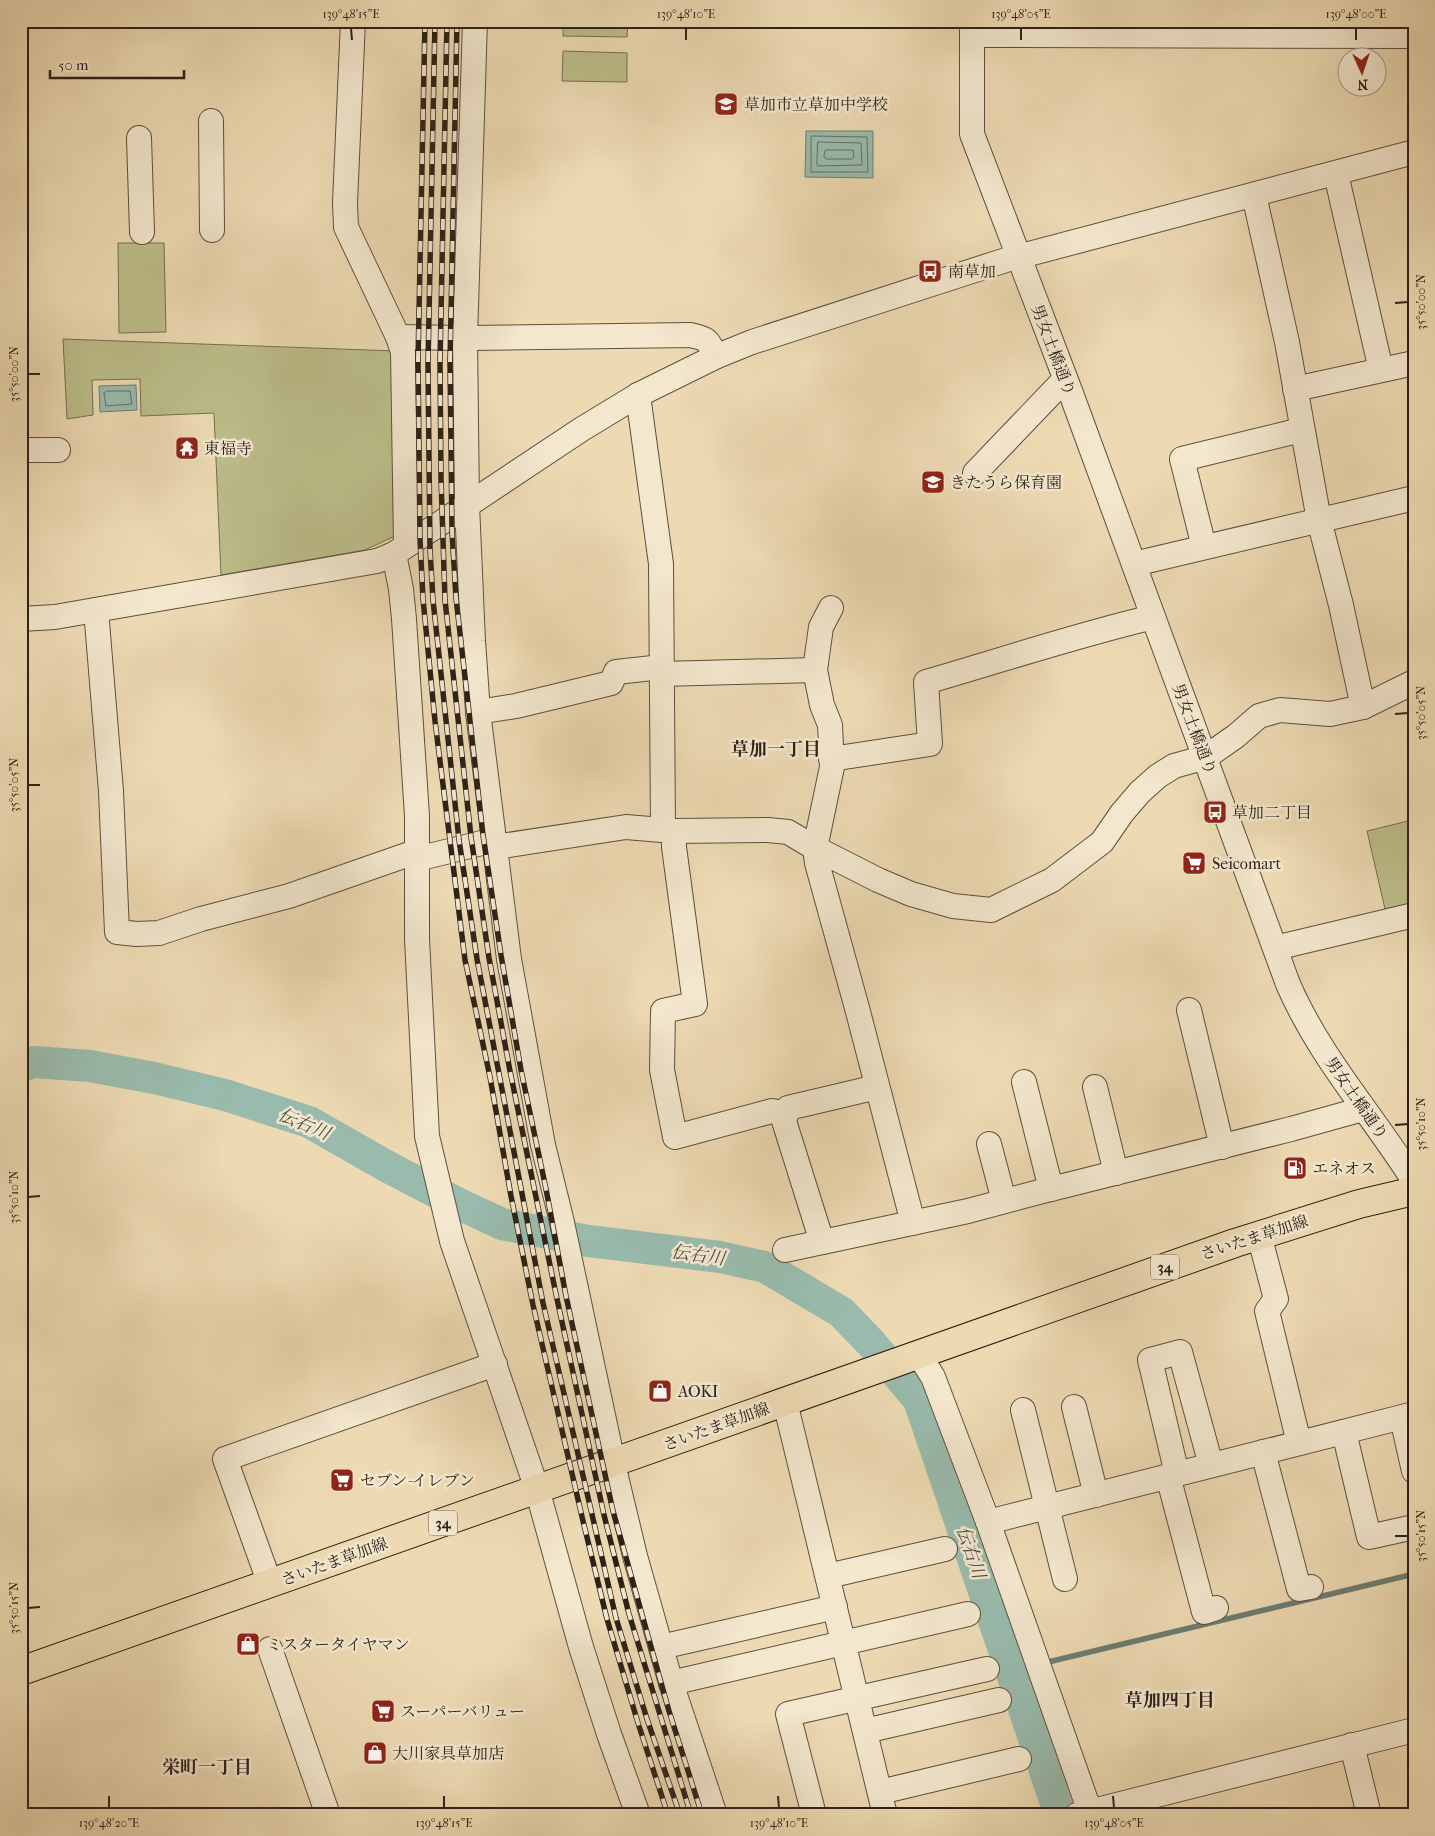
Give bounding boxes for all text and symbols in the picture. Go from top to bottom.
text: 139°48'15"E [323,7,379,21]
text: 139°48'10"E [657,7,715,21]
text: 139°48'05"E [991,7,1051,21]
text: 139°48'00"E [1326,7,1386,21]
scale bar [50,48,184,80]
north arrow [1338,48,1388,98]
text: 50 m [58,56,89,74]
text: N [1357,76,1368,93]
school or university icon: 草加市立草加中学校 [713,91,739,117]
place label: 草加市立草加中学校 [744,95,888,114]
bus stop icon: 南草加 [917,258,943,284]
place label: 南草加 [948,262,996,281]
text: 35°50'00"N [1414,274,1428,330]
street label: 男女土橋通り [1027,302,1080,398]
text: 35°50'00"N [7,346,21,402]
temple icon: 東福寺 [174,435,200,461]
place label: 東福寺 [204,439,252,458]
school or university icon: きたうら保育園 [920,469,946,495]
place label: きたうら保育園 [950,473,1062,492]
street label: 男女土橋通り [1168,681,1221,777]
text: 35°50'05"N [1414,686,1428,740]
district label: 草加一丁目 [731,739,821,760]
text: 35°50'05"N [7,758,21,812]
bus stop icon: 草加二丁目 [1202,799,1228,825]
place label: 草加二丁目 [1232,803,1312,822]
supermarket icon: Seicomart [1181,850,1207,876]
place label: Seicomart [1212,854,1281,873]
street label: 男女土橋通り [1321,1054,1392,1143]
text: 35°50'10"N [1414,1097,1428,1151]
water label: 伝右川 [275,1104,335,1145]
fuel station icon: エネオス [1282,1155,1308,1181]
place label: エネオス [1312,1159,1376,1178]
text: 35°50'10"N [7,1170,21,1224]
street label: さいたま草加線 [1198,1211,1310,1264]
water label: 伝右川 [670,1241,728,1270]
road number: 34 [1151,1254,1179,1280]
shop icon: AOKI [647,1378,673,1404]
place label: AOKI [677,1382,718,1401]
street label: さいたま草加線 [660,1398,772,1455]
supermarket icon: セブン-イレブン [329,1467,355,1493]
place label: セブン-イレブン [360,1471,475,1490]
road number: 34 [429,1510,457,1536]
text: 35°50'15"N [1414,1510,1428,1562]
water label: 伝右川 [952,1523,990,1583]
street label: さいたま草加線 [278,1533,390,1590]
text: 35°50'15"N [7,1582,21,1634]
shop icon: ミスタータイヤマン [235,1631,261,1657]
place label: ミスタータイヤマン [266,1635,410,1654]
district label: 草加四丁目 [1125,1690,1215,1711]
supermarket icon: スーパーバリュー [370,1698,396,1724]
place label: スーパーバリュー [400,1702,525,1721]
shop icon: 大川家具草加店 [362,1740,388,1766]
place label: 大川家具草加店 [392,1744,504,1763]
district label: 栄町一丁目 [162,1757,252,1778]
text: 139°48'20"E [79,1816,139,1830]
text: 139°48'15"E [416,1816,472,1830]
text: 139°48'10"E [750,1816,808,1830]
text: 139°48'05"E [1084,1816,1144,1830]

